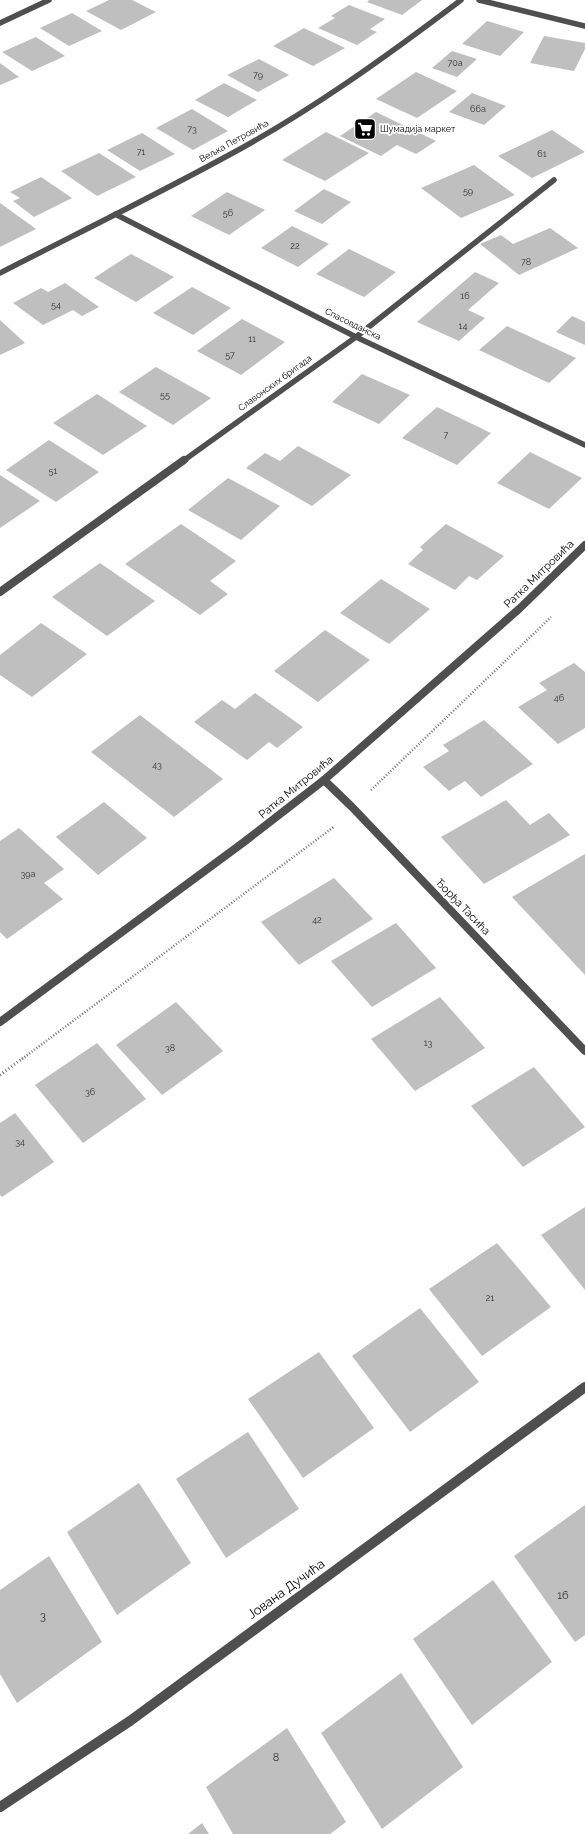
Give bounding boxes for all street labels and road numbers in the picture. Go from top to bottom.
street label: Вељка Петровића [198,118,270,164]
street label: Спасовданска [323,306,383,342]
street label: Славонских бригада [236,353,314,413]
street label: Ратка Митровића [501,537,577,611]
street label: Ратка Митровића [256,753,336,821]
street label: Ђорђа Тасића [433,876,493,938]
street label: Јована Дучића [244,1556,328,1622]

